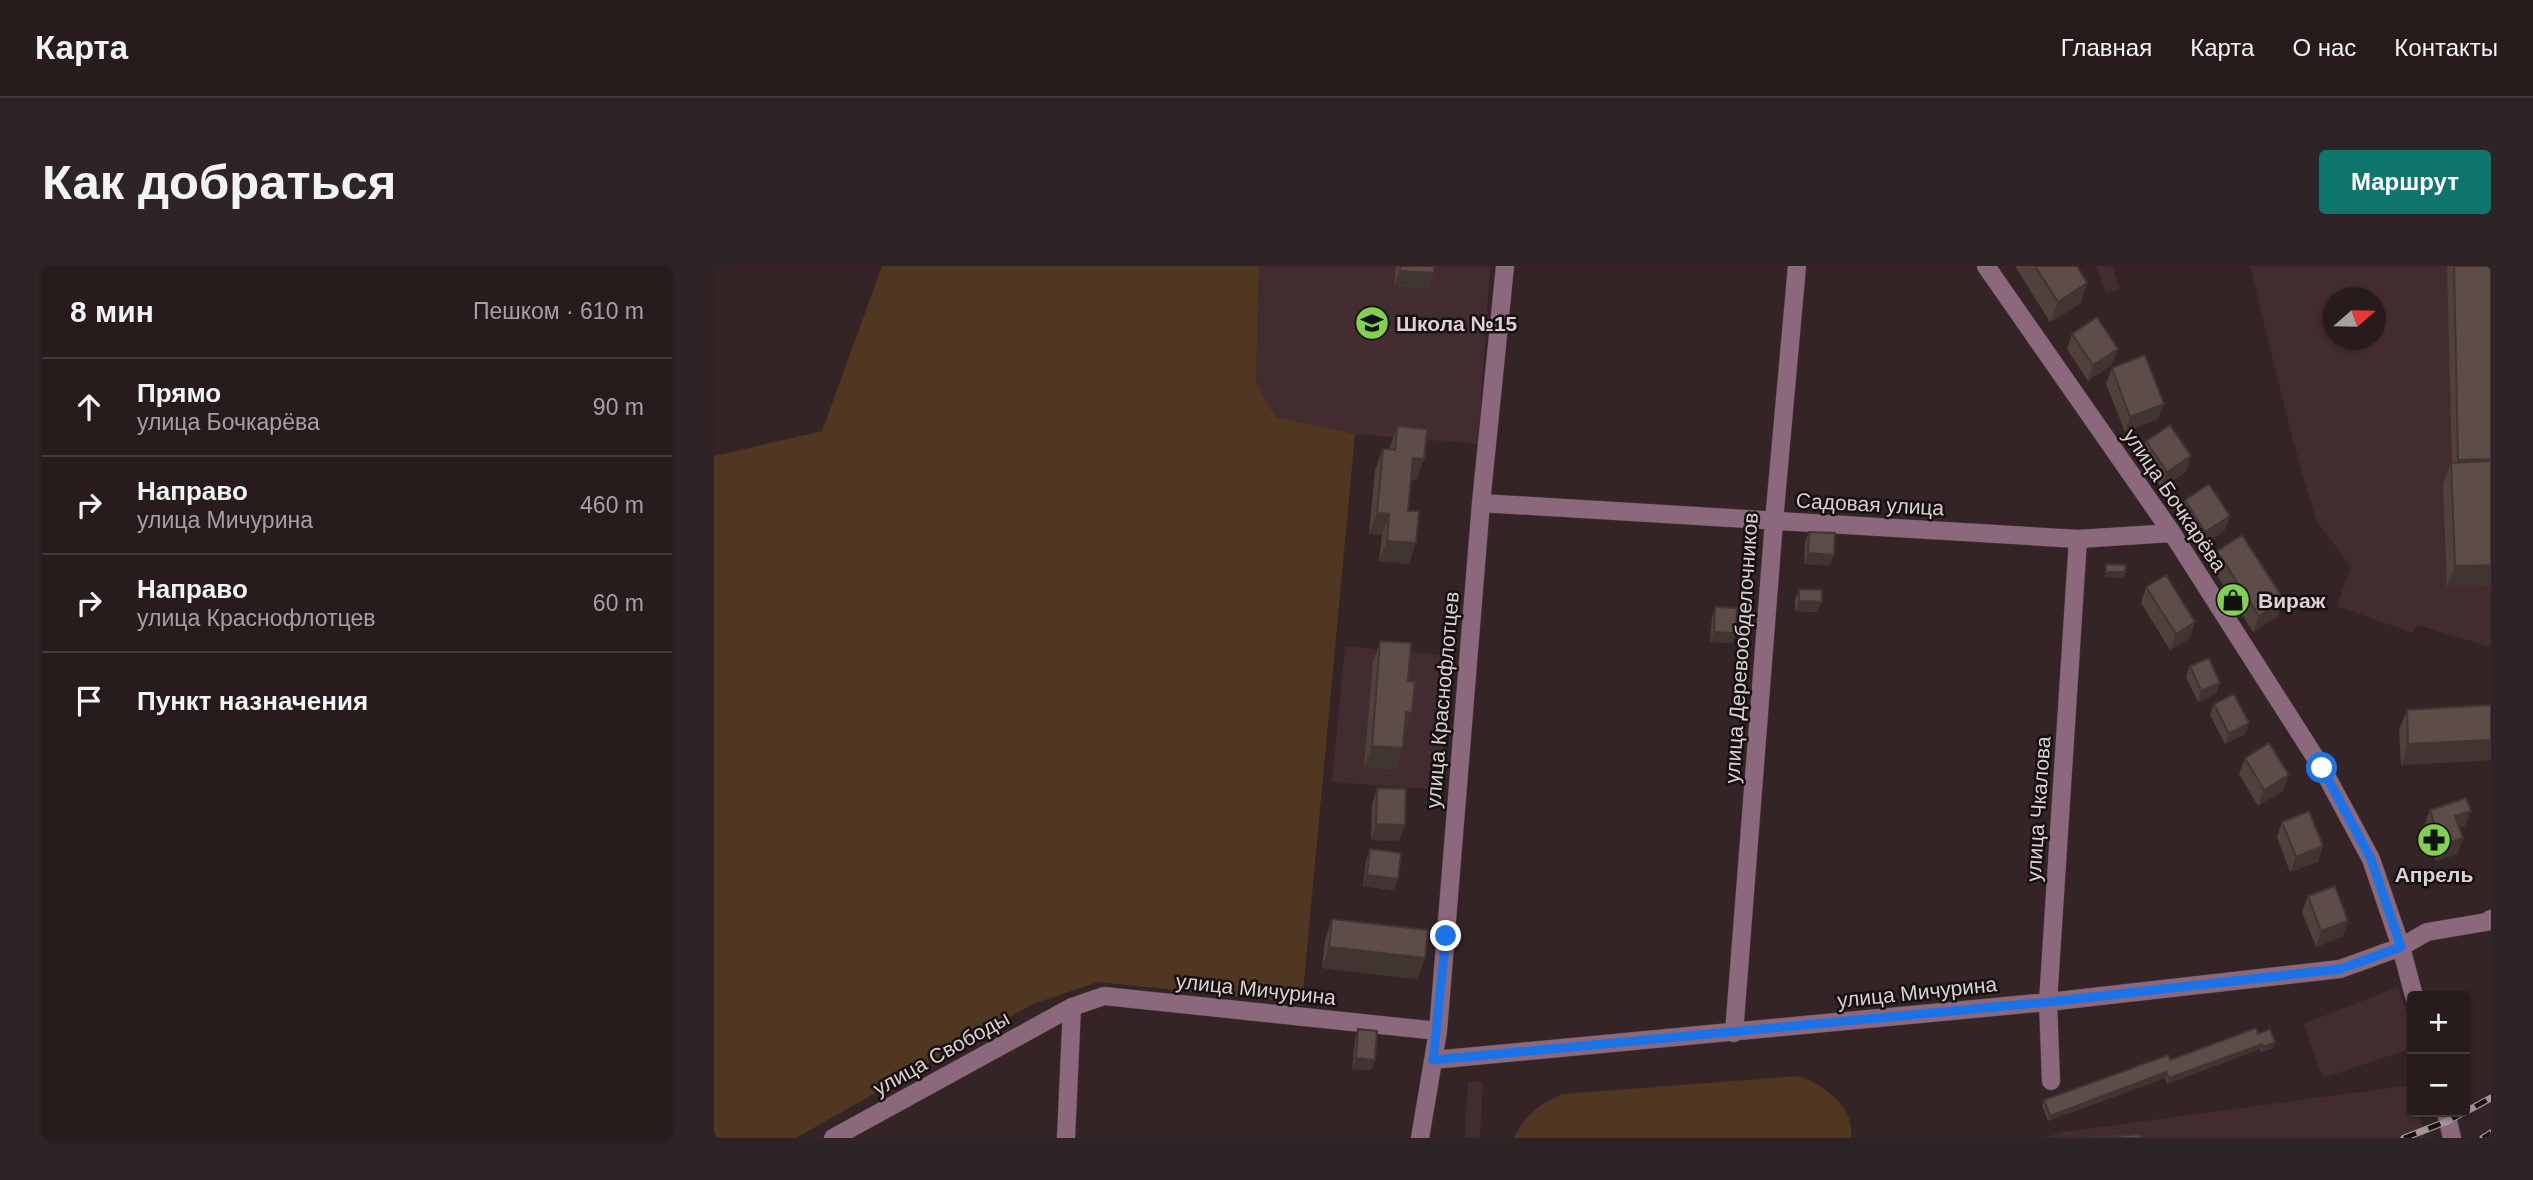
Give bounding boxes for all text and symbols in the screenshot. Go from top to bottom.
text: Карта [35,29,128,66]
text: Главная [2061,34,2152,61]
text: Карта [2190,34,2254,61]
text: О нас [2292,34,2356,61]
text: Контакты [2394,34,2498,61]
button: Маршрут [2319,150,2491,214]
text: Как добраться [42,155,396,209]
north arrow [2323,287,2386,350]
text: 8 мин [70,295,154,328]
text: Пешком · 610 m [473,298,644,324]
school or university icon: Школа №15 [1353,304,1391,342]
place label: Школа №15 [1396,312,1518,335]
text: Прямо [137,378,221,408]
icon: ahead [70,388,108,426]
text: 90 m [593,394,644,420]
text: улица Бочкарёва [137,409,320,435]
street label: улица Бочкарёва [2119,424,2231,576]
text: Направо [137,476,248,506]
icon: right [70,486,108,524]
street label: Садовая улица [1795,489,1945,519]
text: 460 m [580,492,644,518]
text: улица Мичурина [137,507,313,533]
street label: улица Деревообделочников [1720,512,1762,784]
text: Направо [137,574,248,604]
shop icon: Вираж [2214,581,2252,619]
icon: right [70,584,108,622]
place label: Вираж [2258,589,2327,612]
text: 60 m [593,590,644,616]
street label: улица Краснофлотцев [1421,591,1463,809]
text: улица Краснофлотцев [137,605,375,631]
icon: arrive [70,682,108,720]
text: Пункт назначения [137,686,368,716]
street label: улица Чкалова [2021,735,2055,882]
route start [2306,752,2337,783]
pharmacy icon: Апрель [2415,821,2453,859]
place label: Апрель [2395,863,2473,886]
route end [1430,920,1461,951]
street label: улица Мичурина [1175,969,1337,1009]
street label: улица Мичурина [1836,972,1998,1012]
map controls [2407,991,2470,1117]
button: + [2407,991,2470,1054]
street label: улица Свободы [869,1006,1013,1100]
button: − [2407,1054,2470,1117]

